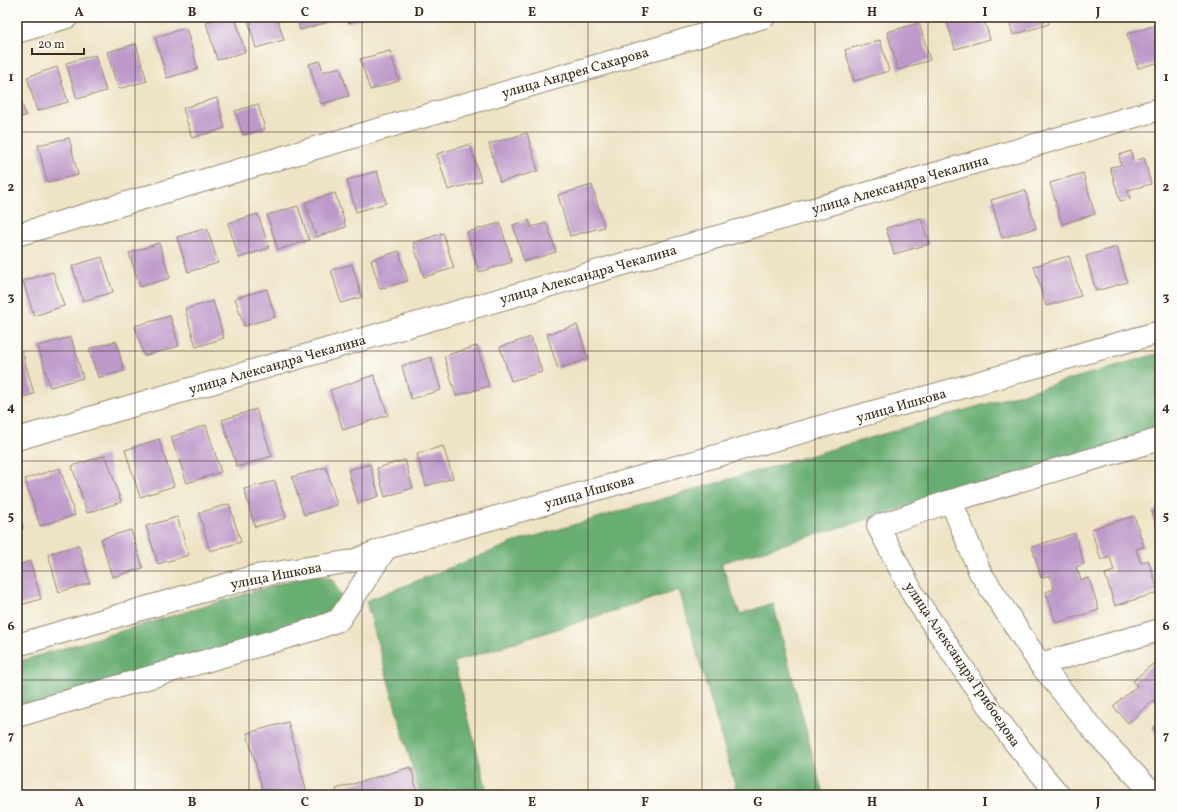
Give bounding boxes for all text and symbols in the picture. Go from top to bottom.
text: A [74,4,84,22]
text: B [188,4,197,22]
text: C [301,4,309,22]
text: D [414,4,424,22]
text: E [528,4,536,22]
text: F [641,4,649,22]
text: G [753,4,763,22]
text: H [867,4,877,22]
text: I [983,4,988,22]
text: J [1095,4,1101,22]
scale bar [32,30,84,56]
text: 20 m [38,37,65,53]
street label: улица Андрея Сахарова [500,43,651,104]
text: 1 [8,69,14,87]
text: 1 [1163,69,1169,87]
street label: улица Александра Чекалина [810,151,991,220]
text: 2 [8,179,15,197]
text: 2 [1163,179,1170,197]
street label: улица Александра Чекалина [498,241,679,310]
text: 3 [8,289,15,307]
text: 3 [1163,289,1170,307]
street label: улица Александра Чекалина [187,331,368,400]
street label: улица Ишкова [854,385,949,428]
text: 4 [7,399,15,417]
text: 4 [1162,399,1170,417]
street label: улица Ишкова [542,471,637,514]
text: 5 [8,508,14,526]
text: 5 [1163,508,1169,526]
street label: улица Ишкова [229,558,324,595]
street label: улица Александра Грибоедова [899,579,1024,751]
text: 6 [7,618,15,636]
text: 6 [1162,618,1170,636]
text: 7 [8,728,14,746]
text: 7 [1163,728,1169,746]
text: A [74,794,84,812]
text: B [188,794,197,812]
text: C [301,794,309,812]
text: D [414,794,424,812]
text: E [528,794,536,812]
text: F [641,794,649,812]
text: G [753,794,763,812]
text: H [867,794,877,812]
text: I [983,794,988,812]
text: J [1095,794,1101,812]

